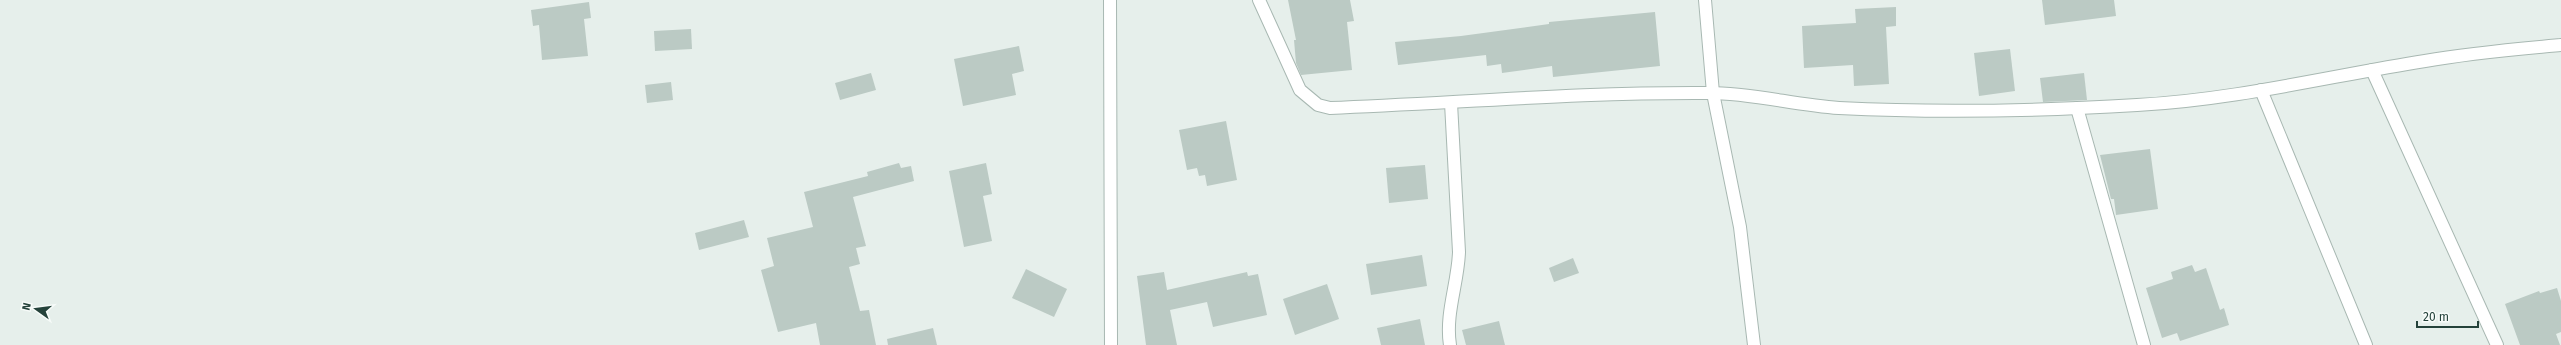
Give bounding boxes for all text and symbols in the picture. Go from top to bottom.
north arrow [16,289,56,329]
text: N [20,302,34,312]
scale bar [2417,303,2478,329]
text: 20 m [2423,310,2449,324]

